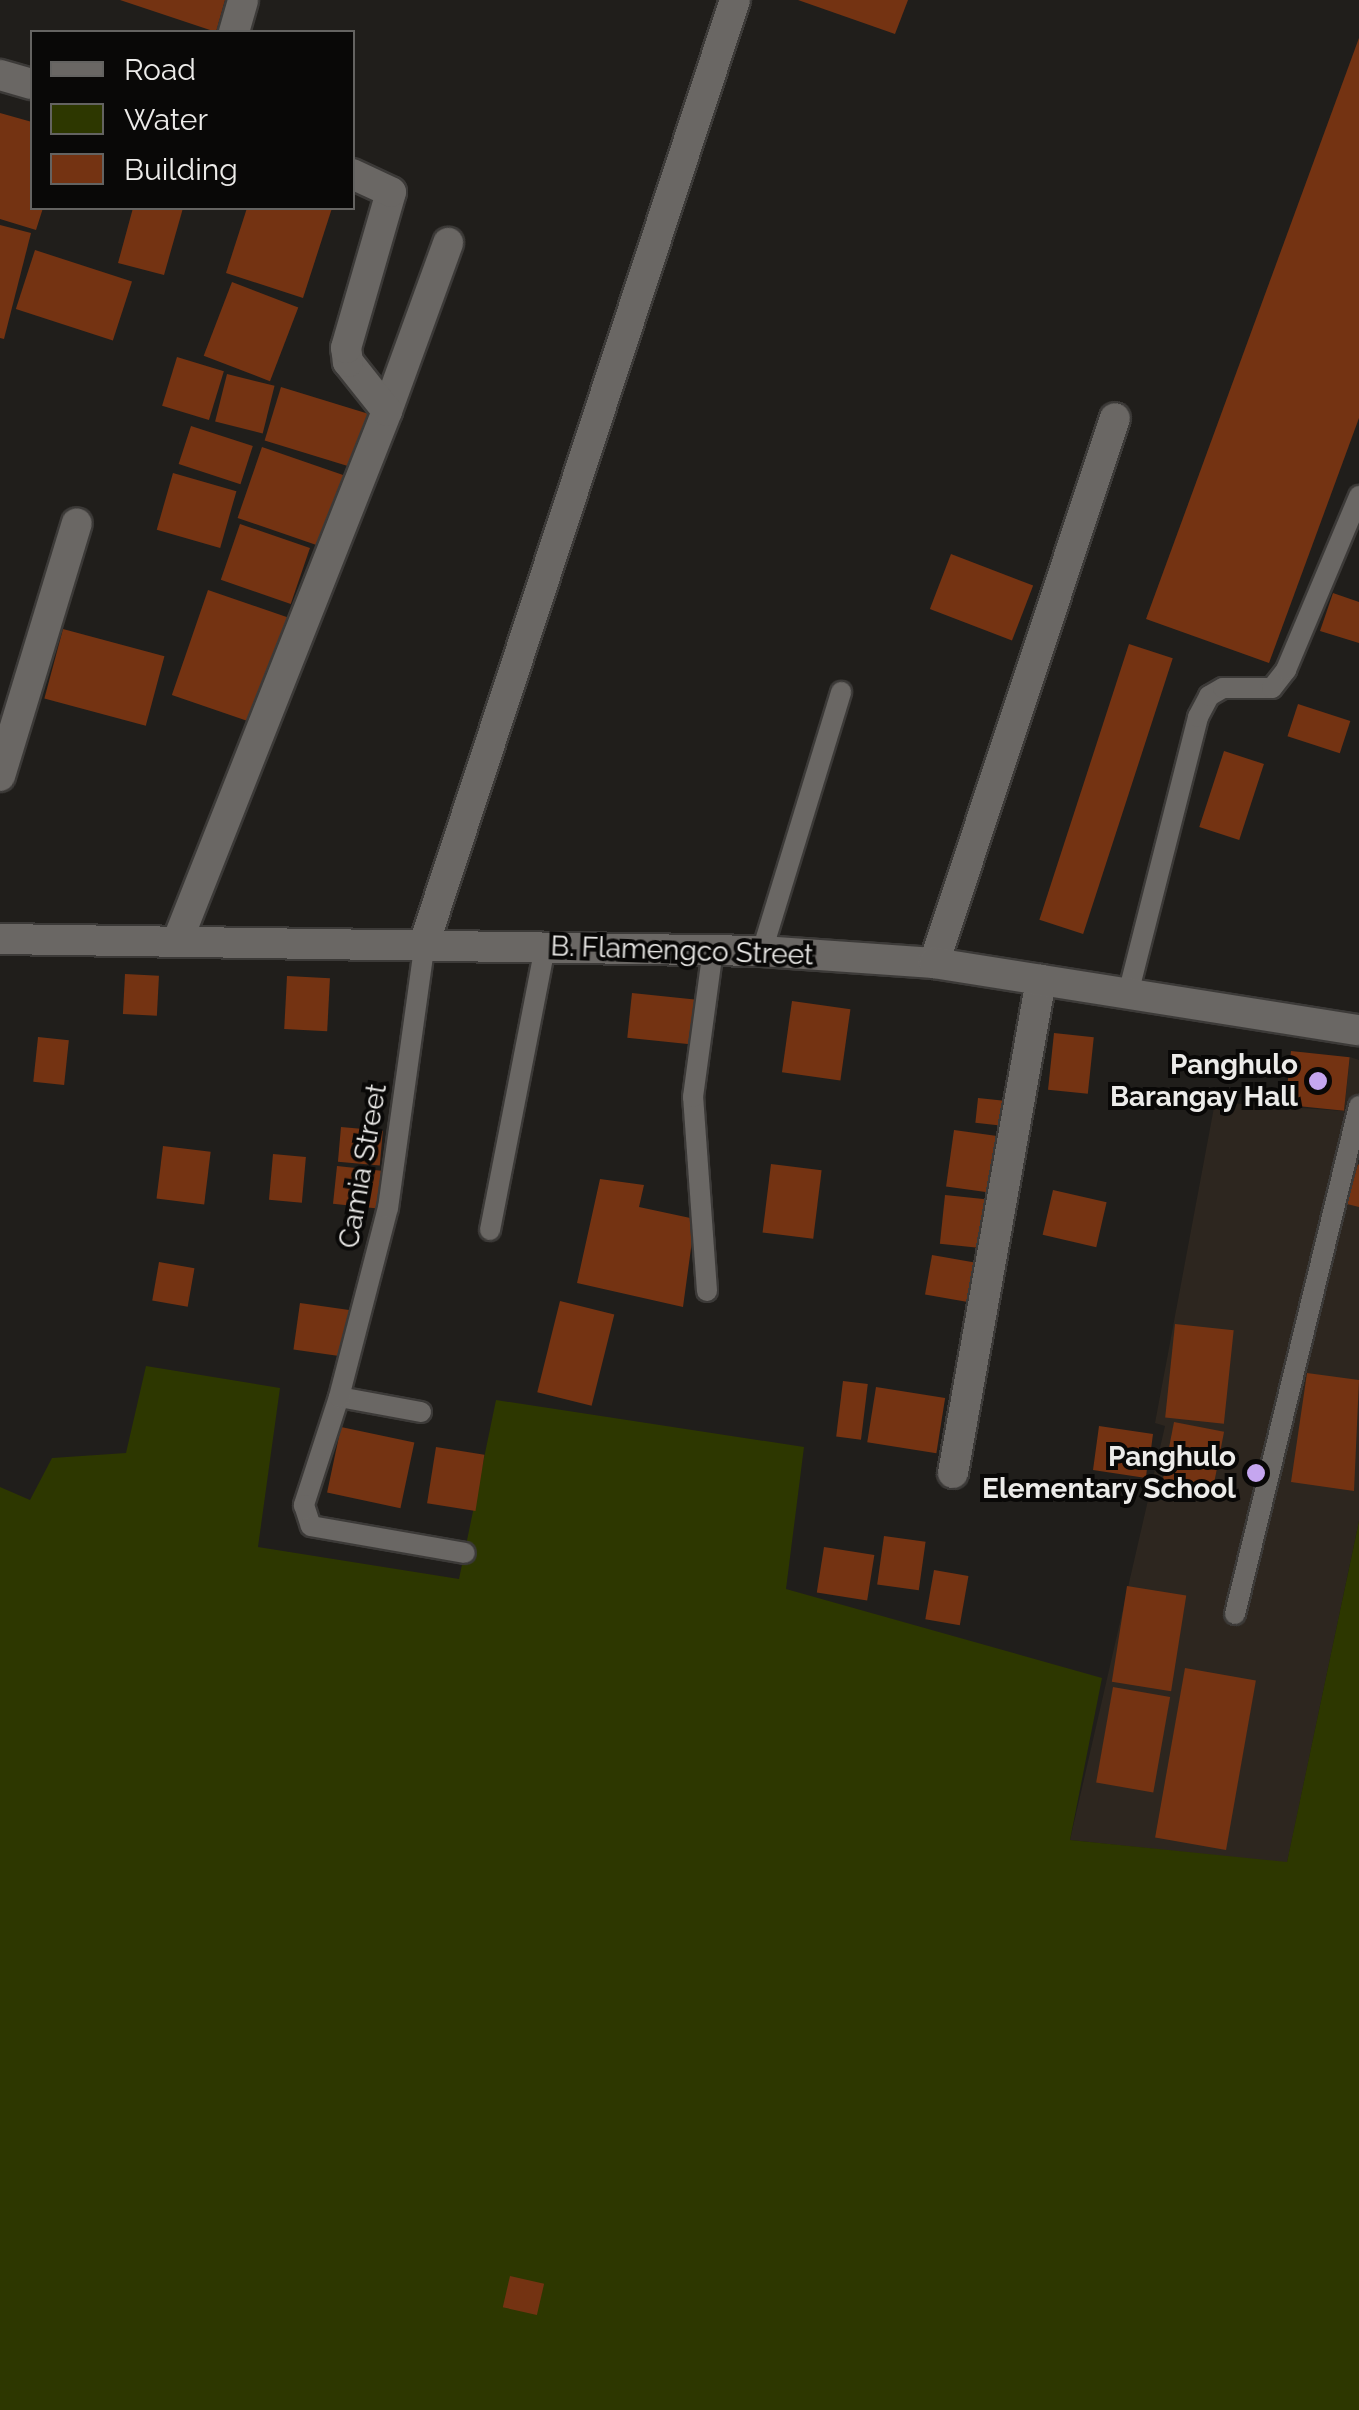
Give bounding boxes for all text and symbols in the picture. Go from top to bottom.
legend [30,30,355,210]
text: Road [124,52,196,87]
text: Water [124,102,208,137]
text: Building [124,152,238,187]
street label: B. Flamengco Street [550,930,814,972]
place label: Panghulo Barangay Hall [1109,1048,1298,1114]
marker: Panghulo Barangay Hall [1307,1070,1329,1092]
street label: Camia Street [332,1081,394,1251]
place label: Panghulo Elementary School [981,1440,1236,1506]
marker: Panghulo Elementary School [1245,1462,1267,1484]

